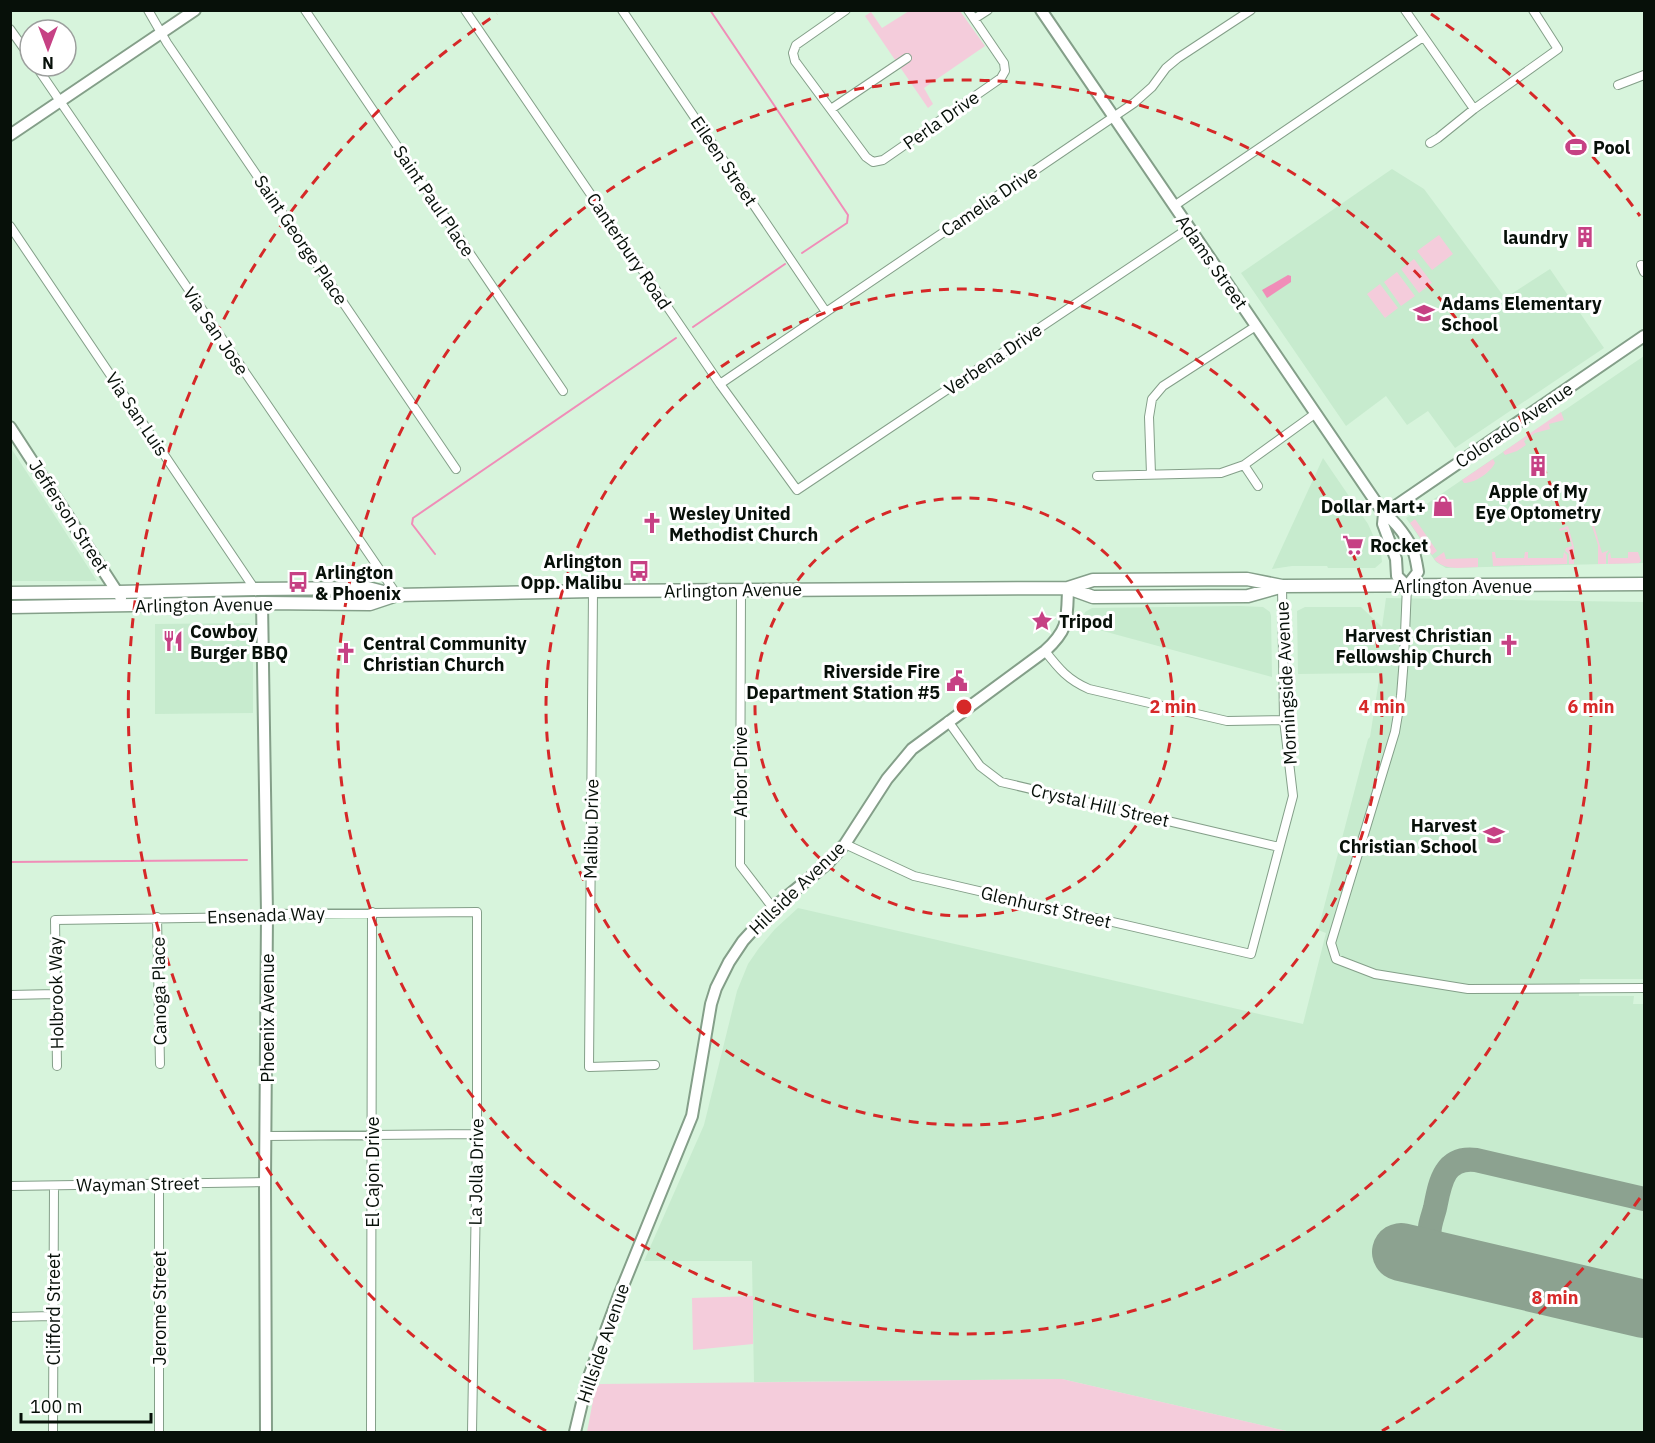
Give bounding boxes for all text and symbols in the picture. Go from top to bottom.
north arrow [18,18,78,78]
text: N [42,53,54,73]
street label: Perla Drive [899,85,984,155]
street label: Eileen Street [686,112,762,210]
sports icon: Pool [1564,135,1588,159]
place label: Pool [1593,136,1631,159]
street label: Saint Paul Place [388,141,480,261]
street label: Camelia Drive [936,160,1042,242]
street label: Saint George Place [249,171,353,309]
street label: Canterbury Road [581,188,677,314]
street label: Adams Street [1171,210,1253,314]
building icon: laundry [1573,225,1597,249]
place label: laundry [1503,226,1568,249]
street label: Via San Jose [178,282,254,380]
place label: Adams Elementary School [1441,292,1602,336]
school or university icon: Adams Elementary School [1412,301,1436,325]
street label: Verbena Drive [940,318,1046,400]
street label: Via San Luis [101,368,173,460]
street label: Colorado Avenue [1451,377,1577,473]
building icon: Apple of My Eye Optometry [1526,454,1550,478]
street label: Jefferson Street [24,455,114,577]
place label: Apple of My Eye Optometry [1475,480,1601,524]
shop icon: Dollar Mart+ [1431,494,1455,518]
place label: Dollar Mart+ [1321,495,1426,518]
place label: Wesley United Methodist Church [669,502,818,546]
church icon: Wesley United Methodist Church [640,511,664,535]
supermarket icon: Rocket [1341,533,1365,557]
place label: Rocket [1370,534,1428,557]
place label: Arlington Opp. Malibu [520,550,622,594]
bus stop icon: Arlington Opp. Malibu [627,559,651,583]
place label: Arlington & Phoenix [315,561,401,605]
bus stop icon: Arlington & Phoenix [286,570,310,594]
street label: Arlington Avenue [1394,575,1532,598]
street label: Arlington Avenue [664,577,802,603]
street label: Arlington Avenue [135,592,273,618]
street label: Morningside Avenue [1270,601,1302,765]
place icon: Tripod [1030,609,1054,633]
place label: Tripod [1059,610,1113,633]
place label: Cowboy Burger BBQ [190,620,288,664]
place label: Harvest Christian Fellowship Church [1336,624,1492,668]
restaurant icon: Cowboy Burger BBQ [161,629,185,653]
place label: Central Community Christian Church [363,632,527,676]
church icon: Harvest Christian Fellowship Church [1497,633,1521,657]
church icon: Central Community Christian Church [334,641,358,665]
place label: Riverside Fire Department Station #5 [746,660,940,704]
public building icon: Riverside Fire Department Station #5 [945,669,969,693]
text: 2 min [1149,695,1197,718]
text: 4 min [1358,695,1406,718]
text: 6 min [1567,695,1615,718]
centre of rings [954,697,974,717]
street label: Arbor Drive [729,726,752,818]
street label: Crystal Hill Street [1029,778,1171,832]
street label: Malibu Drive [579,779,603,879]
place label: Harvest Christian School [1339,814,1478,858]
school or university icon: Harvest Christian School [1482,823,1506,847]
street label: Hillside Avenue [744,836,850,940]
street label: Glenhurst Street [979,881,1113,933]
street label: Ensenada Way [207,901,325,929]
street label: Holbrook Way [44,936,68,1050]
street label: Canoga Place [147,936,171,1046]
street label: Phoenix Avenue [256,953,279,1083]
street label: El Cajon Drive [361,1116,384,1228]
street label: La Jolla Drive [464,1118,488,1226]
street label: Wayman Street [76,1171,200,1197]
street label: Jerome Street [148,1251,171,1365]
street label: Clifford Street [42,1253,65,1365]
street label: Hillside Avenue [572,1280,634,1406]
text: 8 min [1531,1286,1579,1309]
scale bar [21,1386,152,1424]
text: 100 m [30,1395,82,1418]

